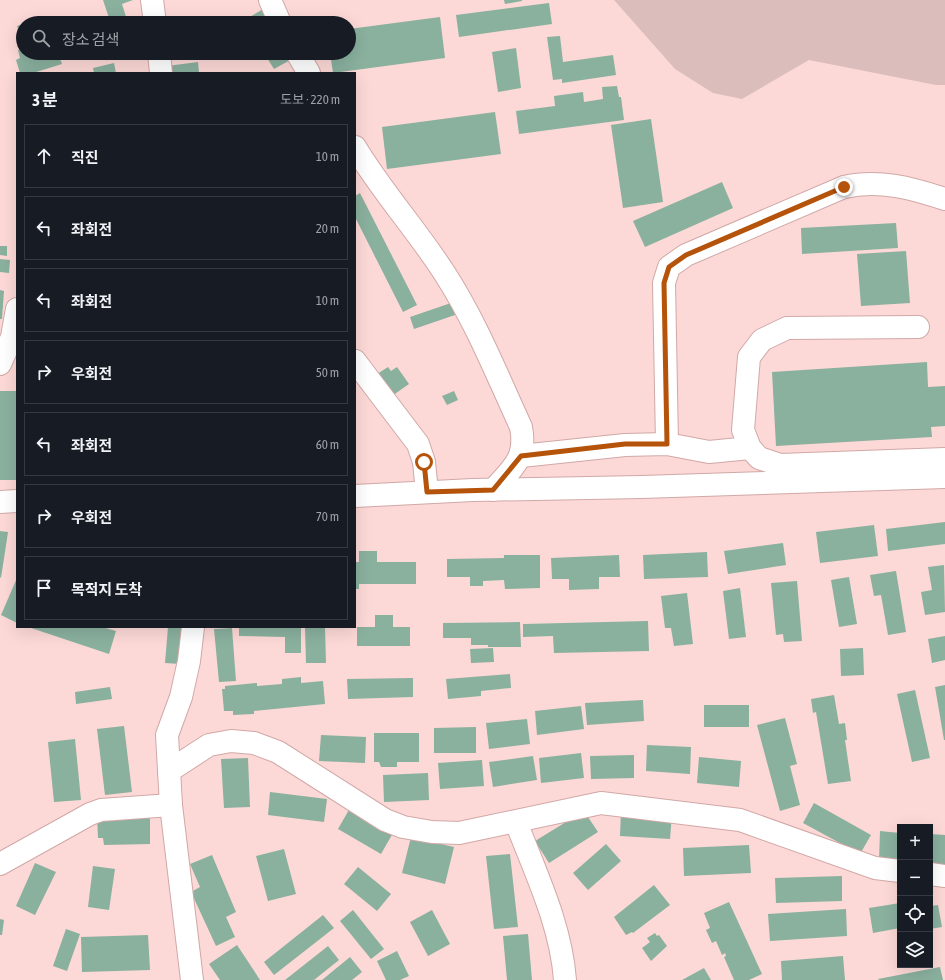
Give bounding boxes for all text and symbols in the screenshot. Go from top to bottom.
search box [16,16,356,60]
icon: search [30,27,52,49]
text: 장소 검색 [62,31,119,48]
text: 3 분 [32,90,58,110]
text: 도보 · 220 m [280,92,340,107]
icon: ahead [33,145,55,167]
text: 직진 [71,149,99,166]
text: 10 m [316,149,339,164]
route end [835,178,853,196]
icon: left [33,217,55,239]
text: 좌회전 [71,221,112,238]
text: 20 m [316,221,339,236]
icon: left [33,289,55,311]
text: 좌회전 [71,293,112,310]
text: 10 m [316,293,339,308]
icon: right [33,361,55,383]
text: 우회전 [71,365,112,382]
text: 50 m [316,365,339,380]
icon: left [33,433,55,455]
text: 좌회전 [71,437,112,454]
text: 60 m [316,437,339,452]
route start [415,453,433,471]
icon: right [33,505,55,527]
text: 우회전 [71,509,112,526]
text: 70 m [316,509,339,524]
icon: arrive [33,577,55,599]
text: 목적지 도착 [71,581,142,598]
map controls [897,824,933,968]
button: + [897,824,933,860]
button: − [897,860,933,896]
button: locate [897,896,933,932]
button: layers [897,932,933,968]

